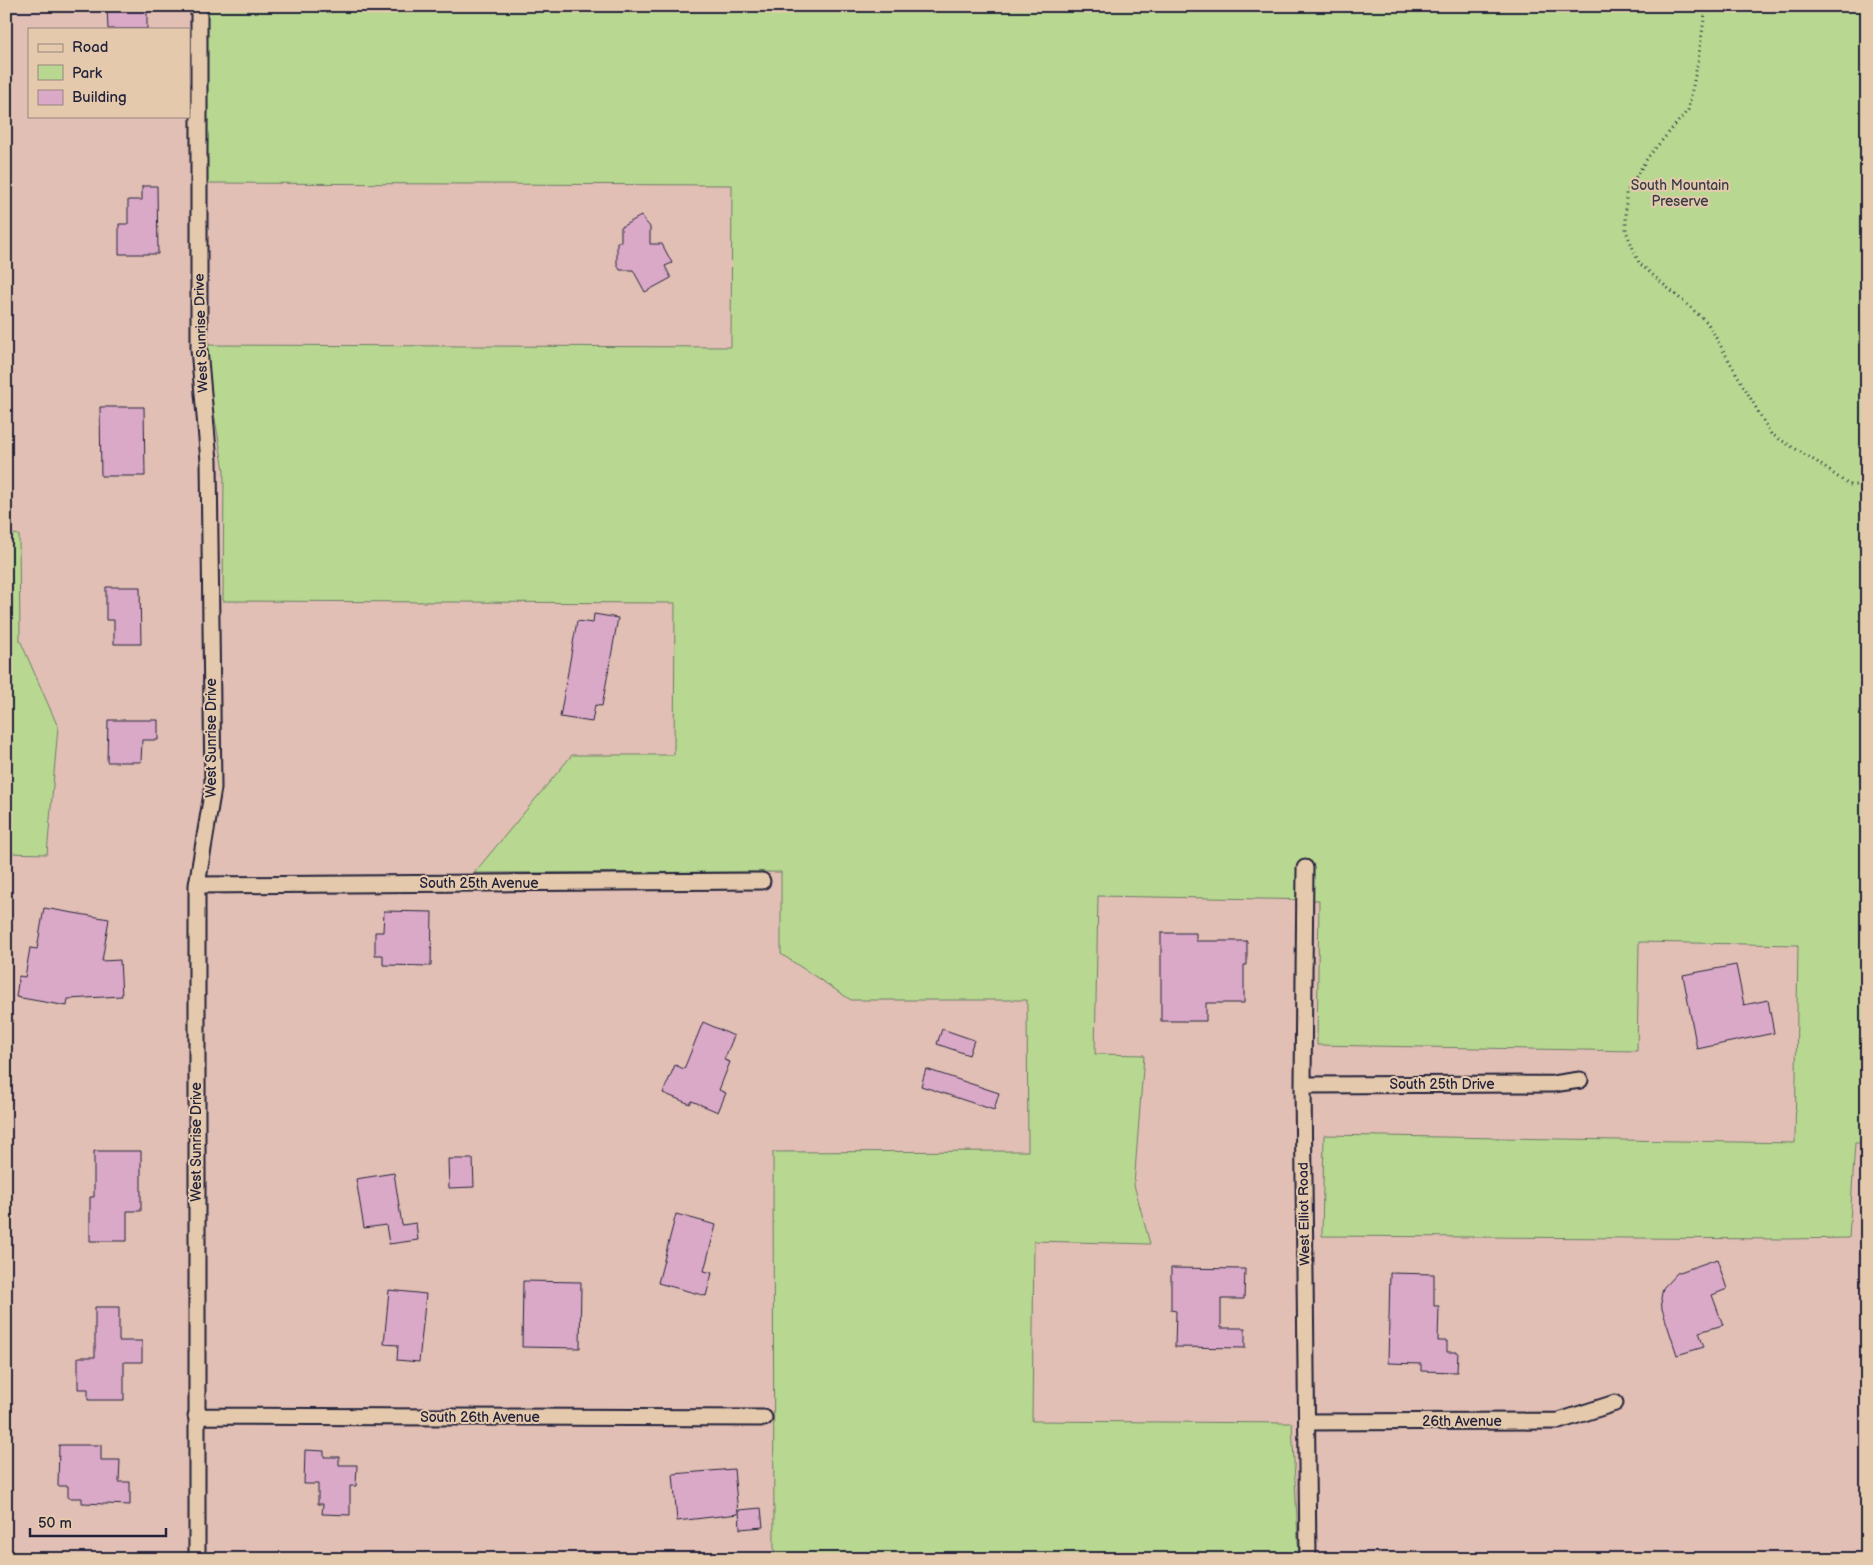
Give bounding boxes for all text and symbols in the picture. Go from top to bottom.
legend [28,28,190,118]
text: Road [72,38,108,57]
text: Park [72,64,103,83]
text: Building [72,88,127,107]
park label: South Mountain Preserve [1631,177,1729,210]
street label: West Sunrise Drive [190,273,212,393]
street label: West Sunrise Drive [203,678,220,798]
street label: South 25th Avenue [420,875,539,892]
street label: South 25th Drive [1390,1076,1494,1093]
street label: West Sunrise Drive [188,1082,205,1202]
street label: West Elliot Road [1295,1162,1313,1266]
street label: South 26th Avenue [420,1409,540,1426]
street label: 26th Avenue [1422,1413,1502,1430]
scale bar [30,1505,166,1537]
text: 50 m [38,1514,72,1533]

